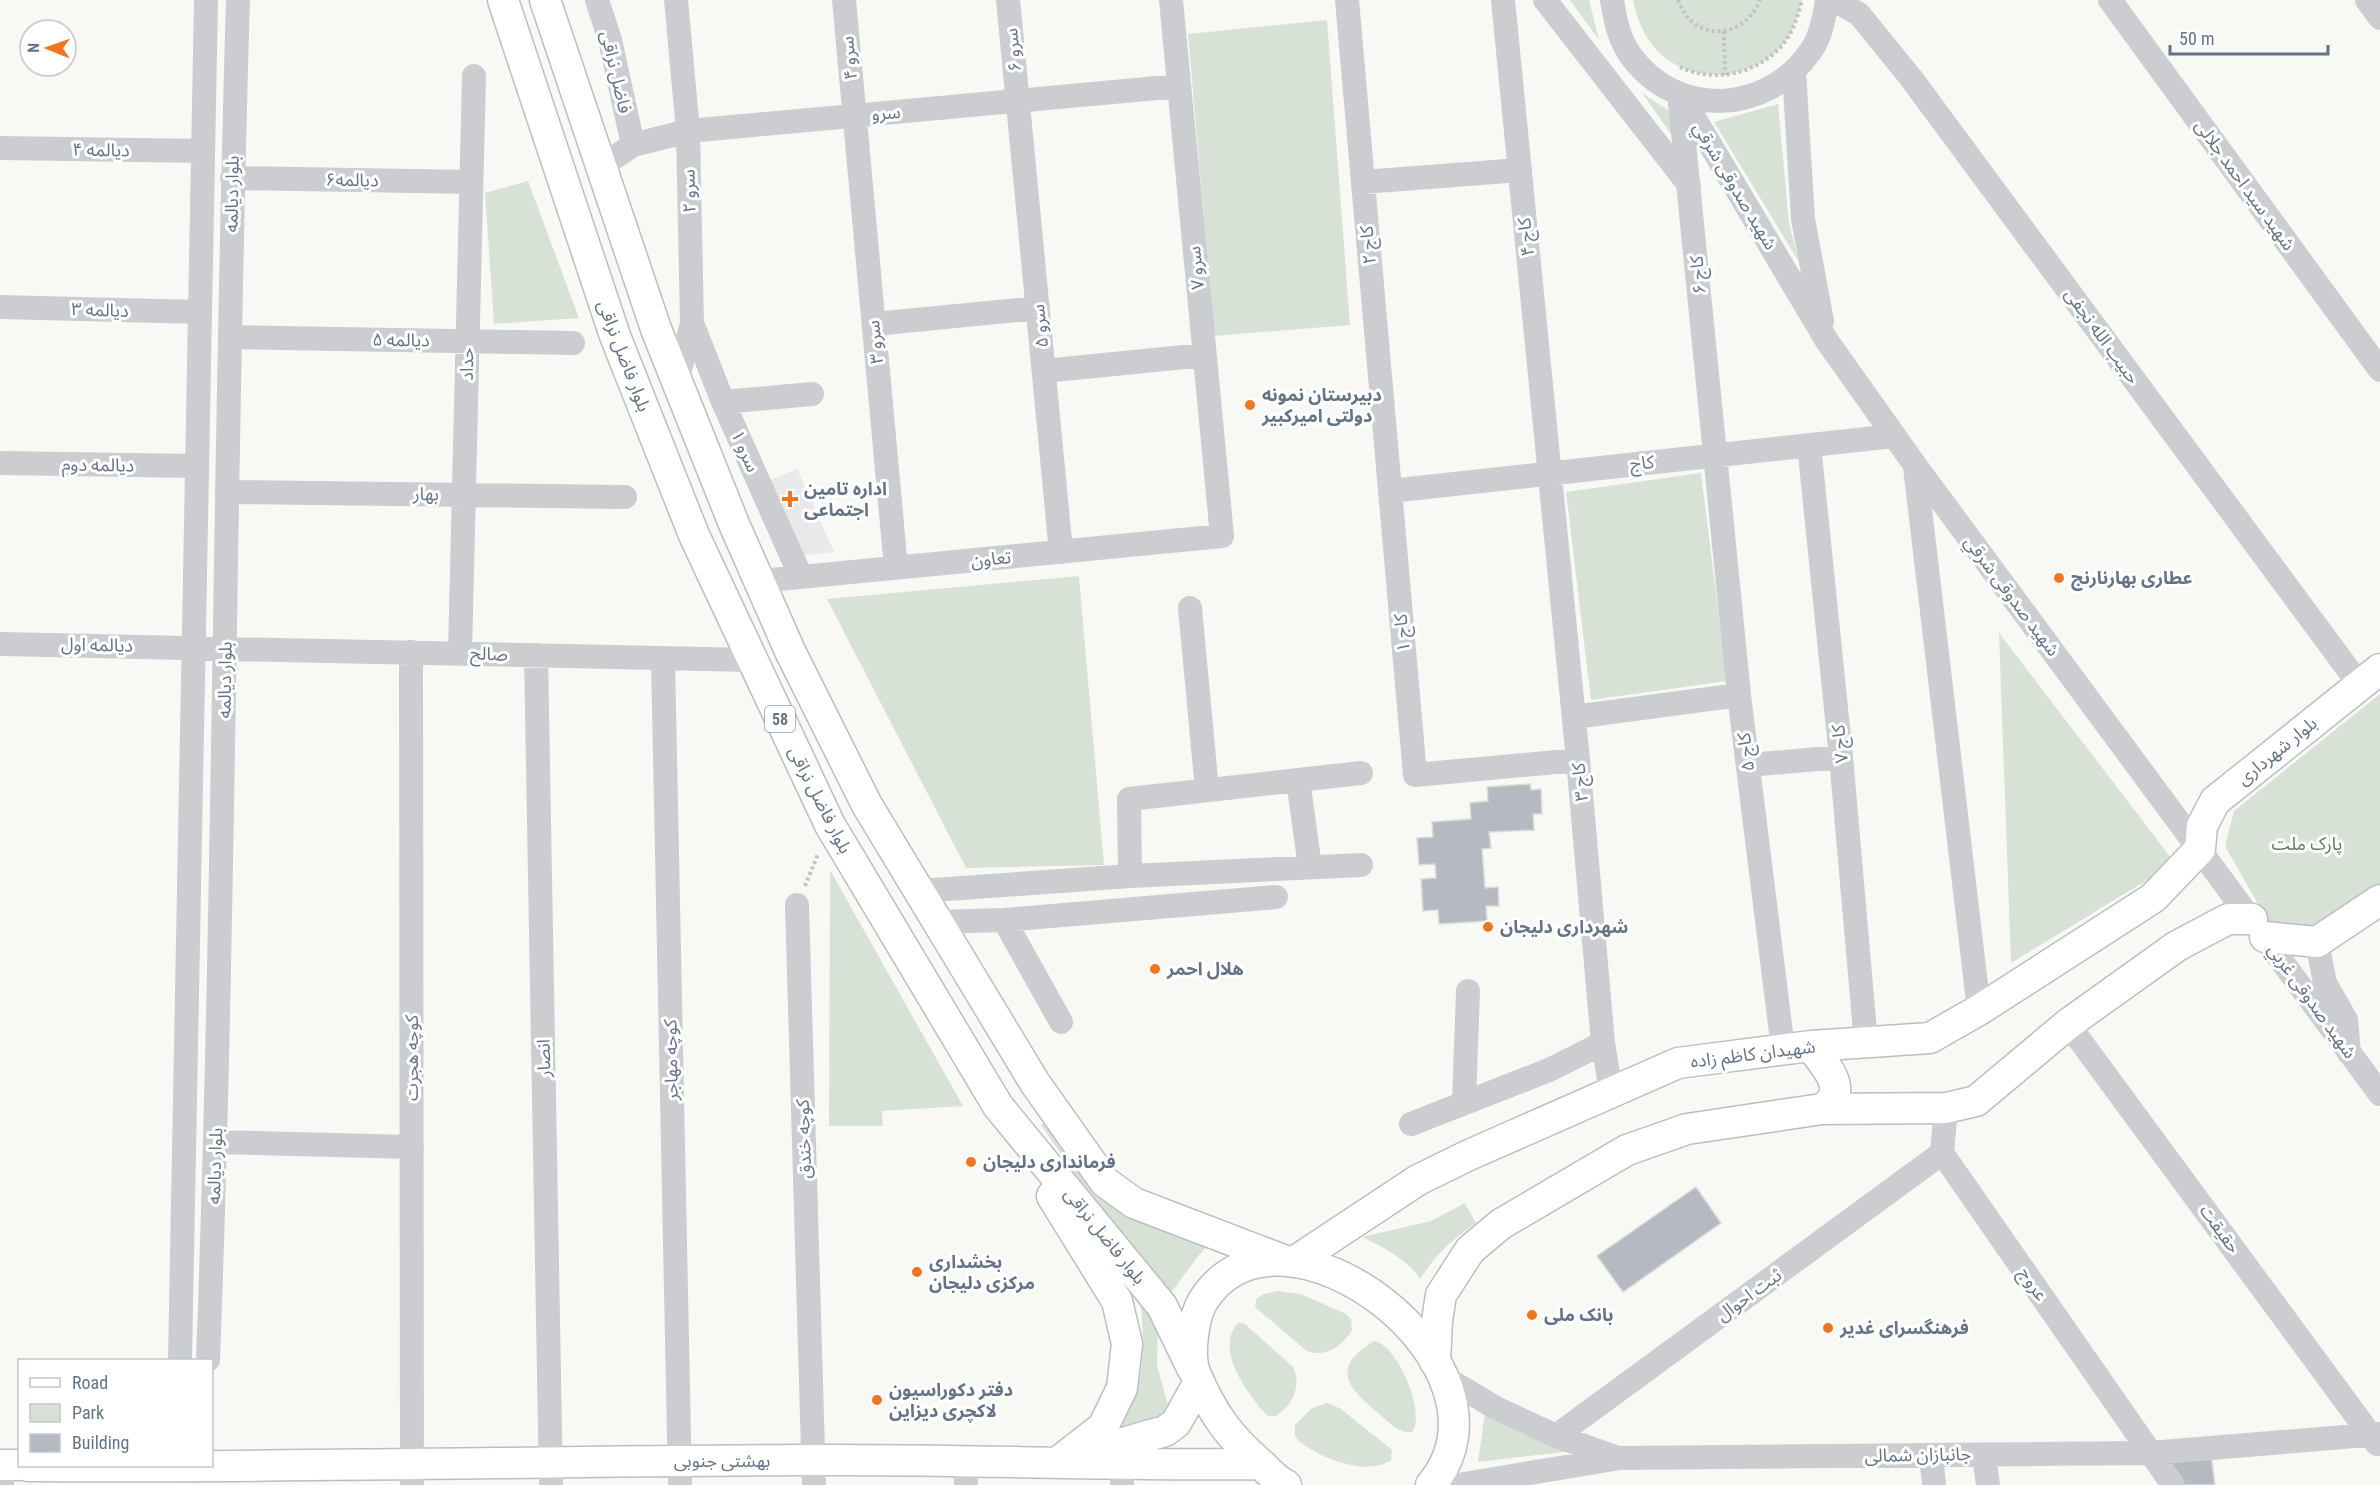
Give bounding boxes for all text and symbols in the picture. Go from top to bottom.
north arrow [18,18,78,78]
scale bar [2170,18,2328,56]
street label: سرو ۶ [1000,27,1026,73]
text: 50 m [2179,28,2214,49]
street label: فاضل نراقی [596,29,636,115]
street label: سرو ۴ [836,35,862,81]
text: N [24,43,43,53]
street label: سرو [870,101,902,125]
street label: شهید سید احمد جلالی [2190,115,2300,255]
street label: شهید صدوقی شرقي [1686,118,1782,255]
street label: دیالمه ۴ [72,139,130,160]
street label: بلوار دیالمه [220,155,244,233]
street label: دیالمه۶ [325,169,379,190]
street label: سرو ۲ [678,169,700,213]
street label: کاج ۴ [1513,216,1541,257]
street label: کاج ۲ [1355,224,1383,265]
street label: سرو ۷ [1183,245,1209,291]
street label: کاج ۶ [1685,254,1713,295]
street label: حبیب الله نجفی [2060,284,2144,388]
street label: بلوار فاضل نراقی [593,297,655,415]
street label: دیالمه ۳ [71,298,129,321]
street label: سرو ۵ [1027,303,1053,349]
street label: سرو ۳ [862,319,888,365]
street label: دیالمه ۵ [372,329,430,350]
street label: حداد [456,347,477,381]
place label: دبیرستان نمونه دولتی امیرکبیر [1261,384,1382,427]
marker: دبیرستان نمونه دولتی امیرکبیر [1243,398,1257,412]
street label: سرو ۱ [726,427,764,475]
street label: کاج [1629,451,1656,477]
street label: دیالمه دوم [62,453,134,480]
place label: اداره تامین اجتماعی [804,478,887,520]
street label: بهار [412,483,439,505]
marker: اداره تامین اجتماعی [781,490,799,508]
street label: شهید صدوقی شرقي [1958,531,2064,662]
street label: تعاون [970,546,1012,572]
place label: عطاری بهارنارنج [2071,567,2193,591]
marker: عطاری بهارنارنج [2052,571,2066,585]
street label: کاج ۱ [1389,612,1417,653]
street label: دیالمه اول [61,633,133,657]
street label: بلوار دیالمه [213,641,237,719]
street label: صالح [470,642,508,668]
road number: 58 [765,706,795,732]
street label: بلوار شهرداری [2232,712,2322,790]
street label: کاج ۷ [1827,723,1855,764]
street label: کاج ۵ [1733,731,1761,772]
street label: بلوار فاضل نراقی [783,743,857,857]
street label: کاج ۳ [1567,761,1595,802]
park label: پارک ملت [2272,833,2342,855]
place label: شهرداری دلیجان [1500,916,1628,938]
marker: شهرداری دلیجان [1481,920,1495,934]
street label: شهید صدوقی غربي [2261,939,2361,1064]
place label: هلال احمر [1166,958,1244,980]
marker: هلال احمر [1148,962,1162,976]
street label: کوچه هجرت [401,1014,423,1101]
street label: کوچه مهاجر [659,1019,683,1102]
street label: شهیدان کاظم زاده [1689,1035,1817,1075]
street label: انصار [533,1039,555,1078]
street label: کوچه خندق [792,1098,816,1179]
street label: بلوار دیالمه [203,1127,227,1205]
place label: فرمانداری دلیجان [983,1151,1116,1173]
marker: فرمانداری دلیجان [964,1155,978,1169]
street label: بلوار فاضل نراقی [1059,1183,1151,1289]
street label: حقیقت [2196,1200,2245,1257]
place label: بخشداری مرکزی دلیجان [929,1251,1035,1294]
street label: عروج [2012,1263,2052,1306]
street label: ثبت احوال [1712,1264,1786,1326]
marker: بخشداری مرکزی دلیجان [910,1265,924,1279]
place label: بانک ملی [1544,1304,1614,1325]
marker: بانک ملی [1525,1308,1539,1322]
place label: فرهنگسرای غدیر [1839,1317,1969,1339]
marker: فرهنگسرای غدیر [1821,1321,1835,1335]
legend [18,1359,213,1467]
text: Road [72,1372,108,1393]
place label: دفتر دکوراسیون لاکچری دیزاین [889,1379,1013,1423]
marker: دفتر دکوراسیون لاکچری دیزاین [870,1393,884,1407]
text: Park [72,1402,104,1423]
text: Building [72,1432,129,1453]
street label: جانبازان شمالی [1864,1443,1972,1467]
street label: بهشتی جنوبی [674,1450,770,1472]

